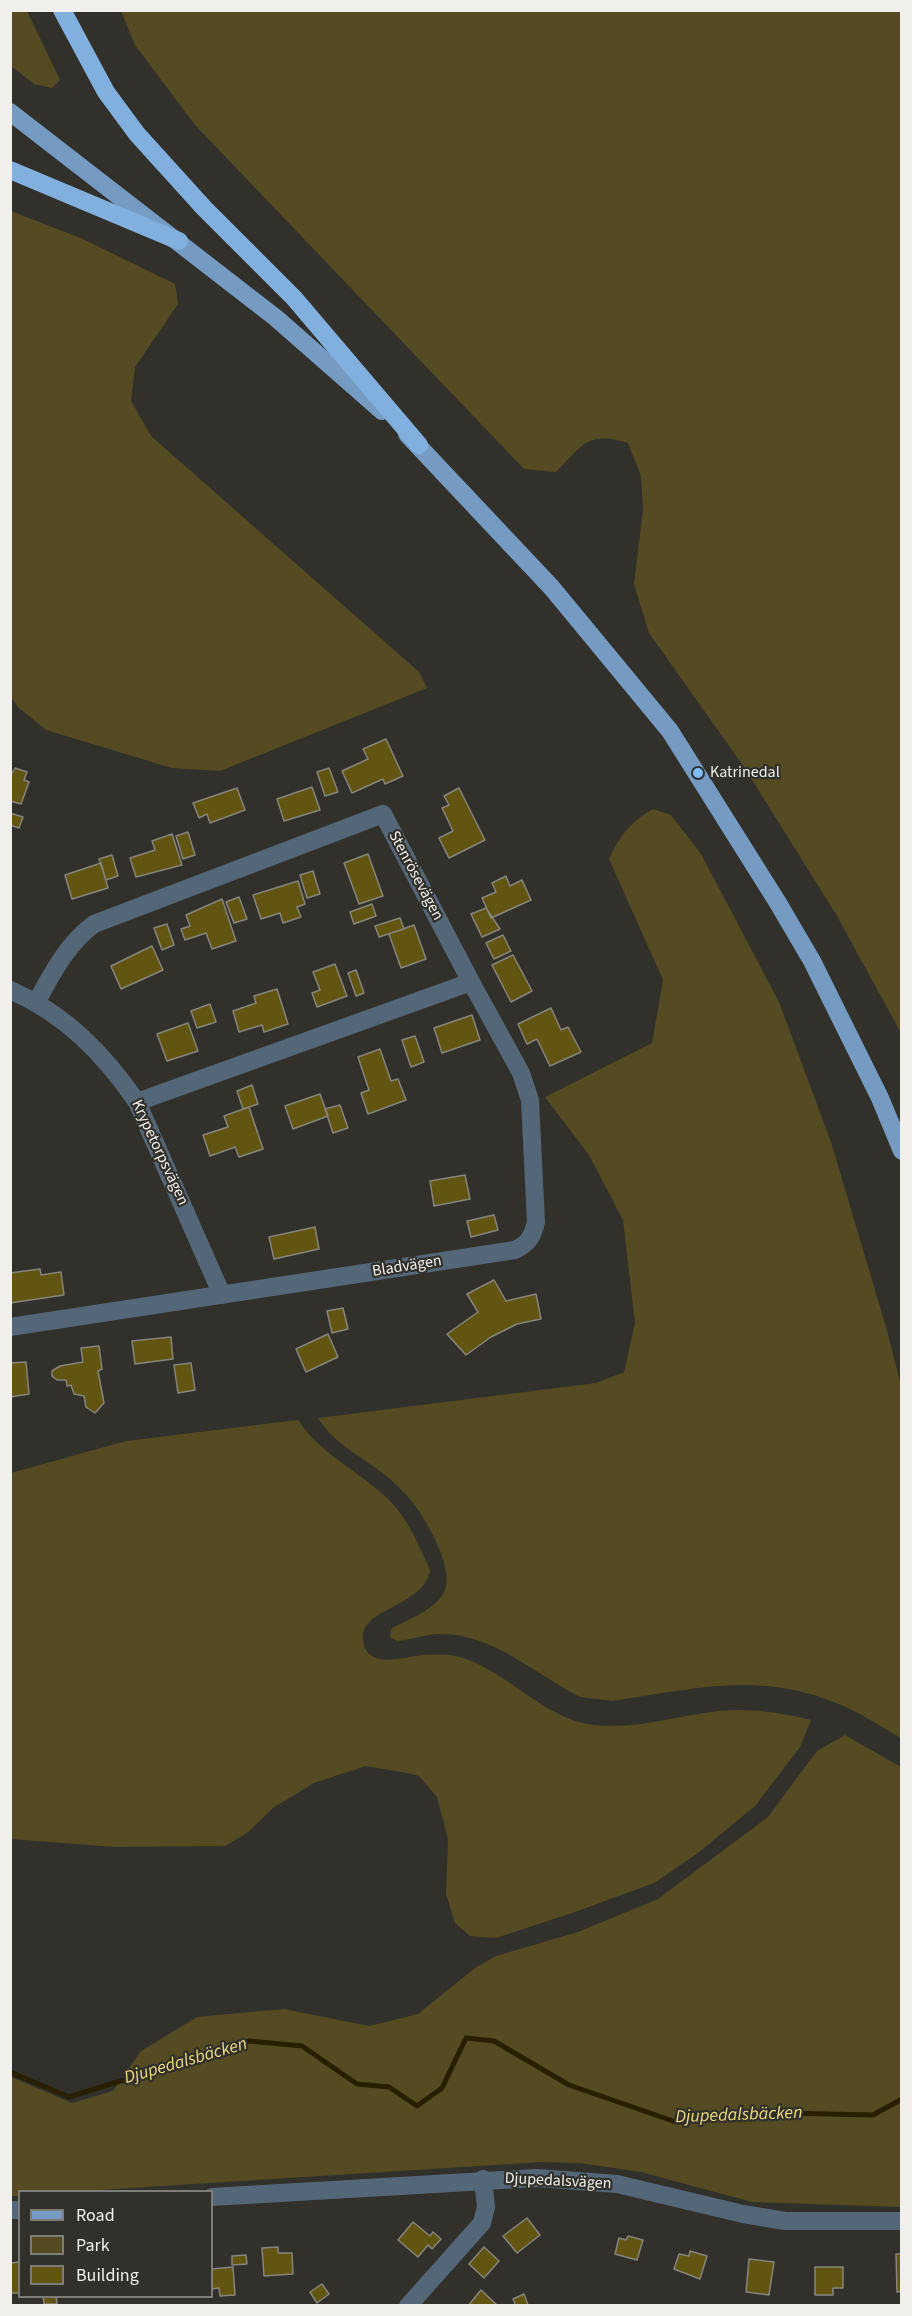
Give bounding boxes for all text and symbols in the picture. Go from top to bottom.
place label: Katrinedal [710,763,780,783]
marker: Katrinedal [691,766,705,780]
street label: Stenrösevägen [383,828,447,924]
street label: Krypetorpsvägen [126,1097,192,1209]
street label: Bladvägen [371,1252,443,1282]
water label: Djupedalsbäcken [122,2034,250,2090]
water label: Djupedalsbäcken [675,2103,803,2129]
street label: Djupedalsvägen [504,2170,612,2194]
legend [18,2190,213,2298]
text: Road [76,2203,115,2228]
text: Park [76,2233,110,2258]
text: Building [76,2263,139,2288]

